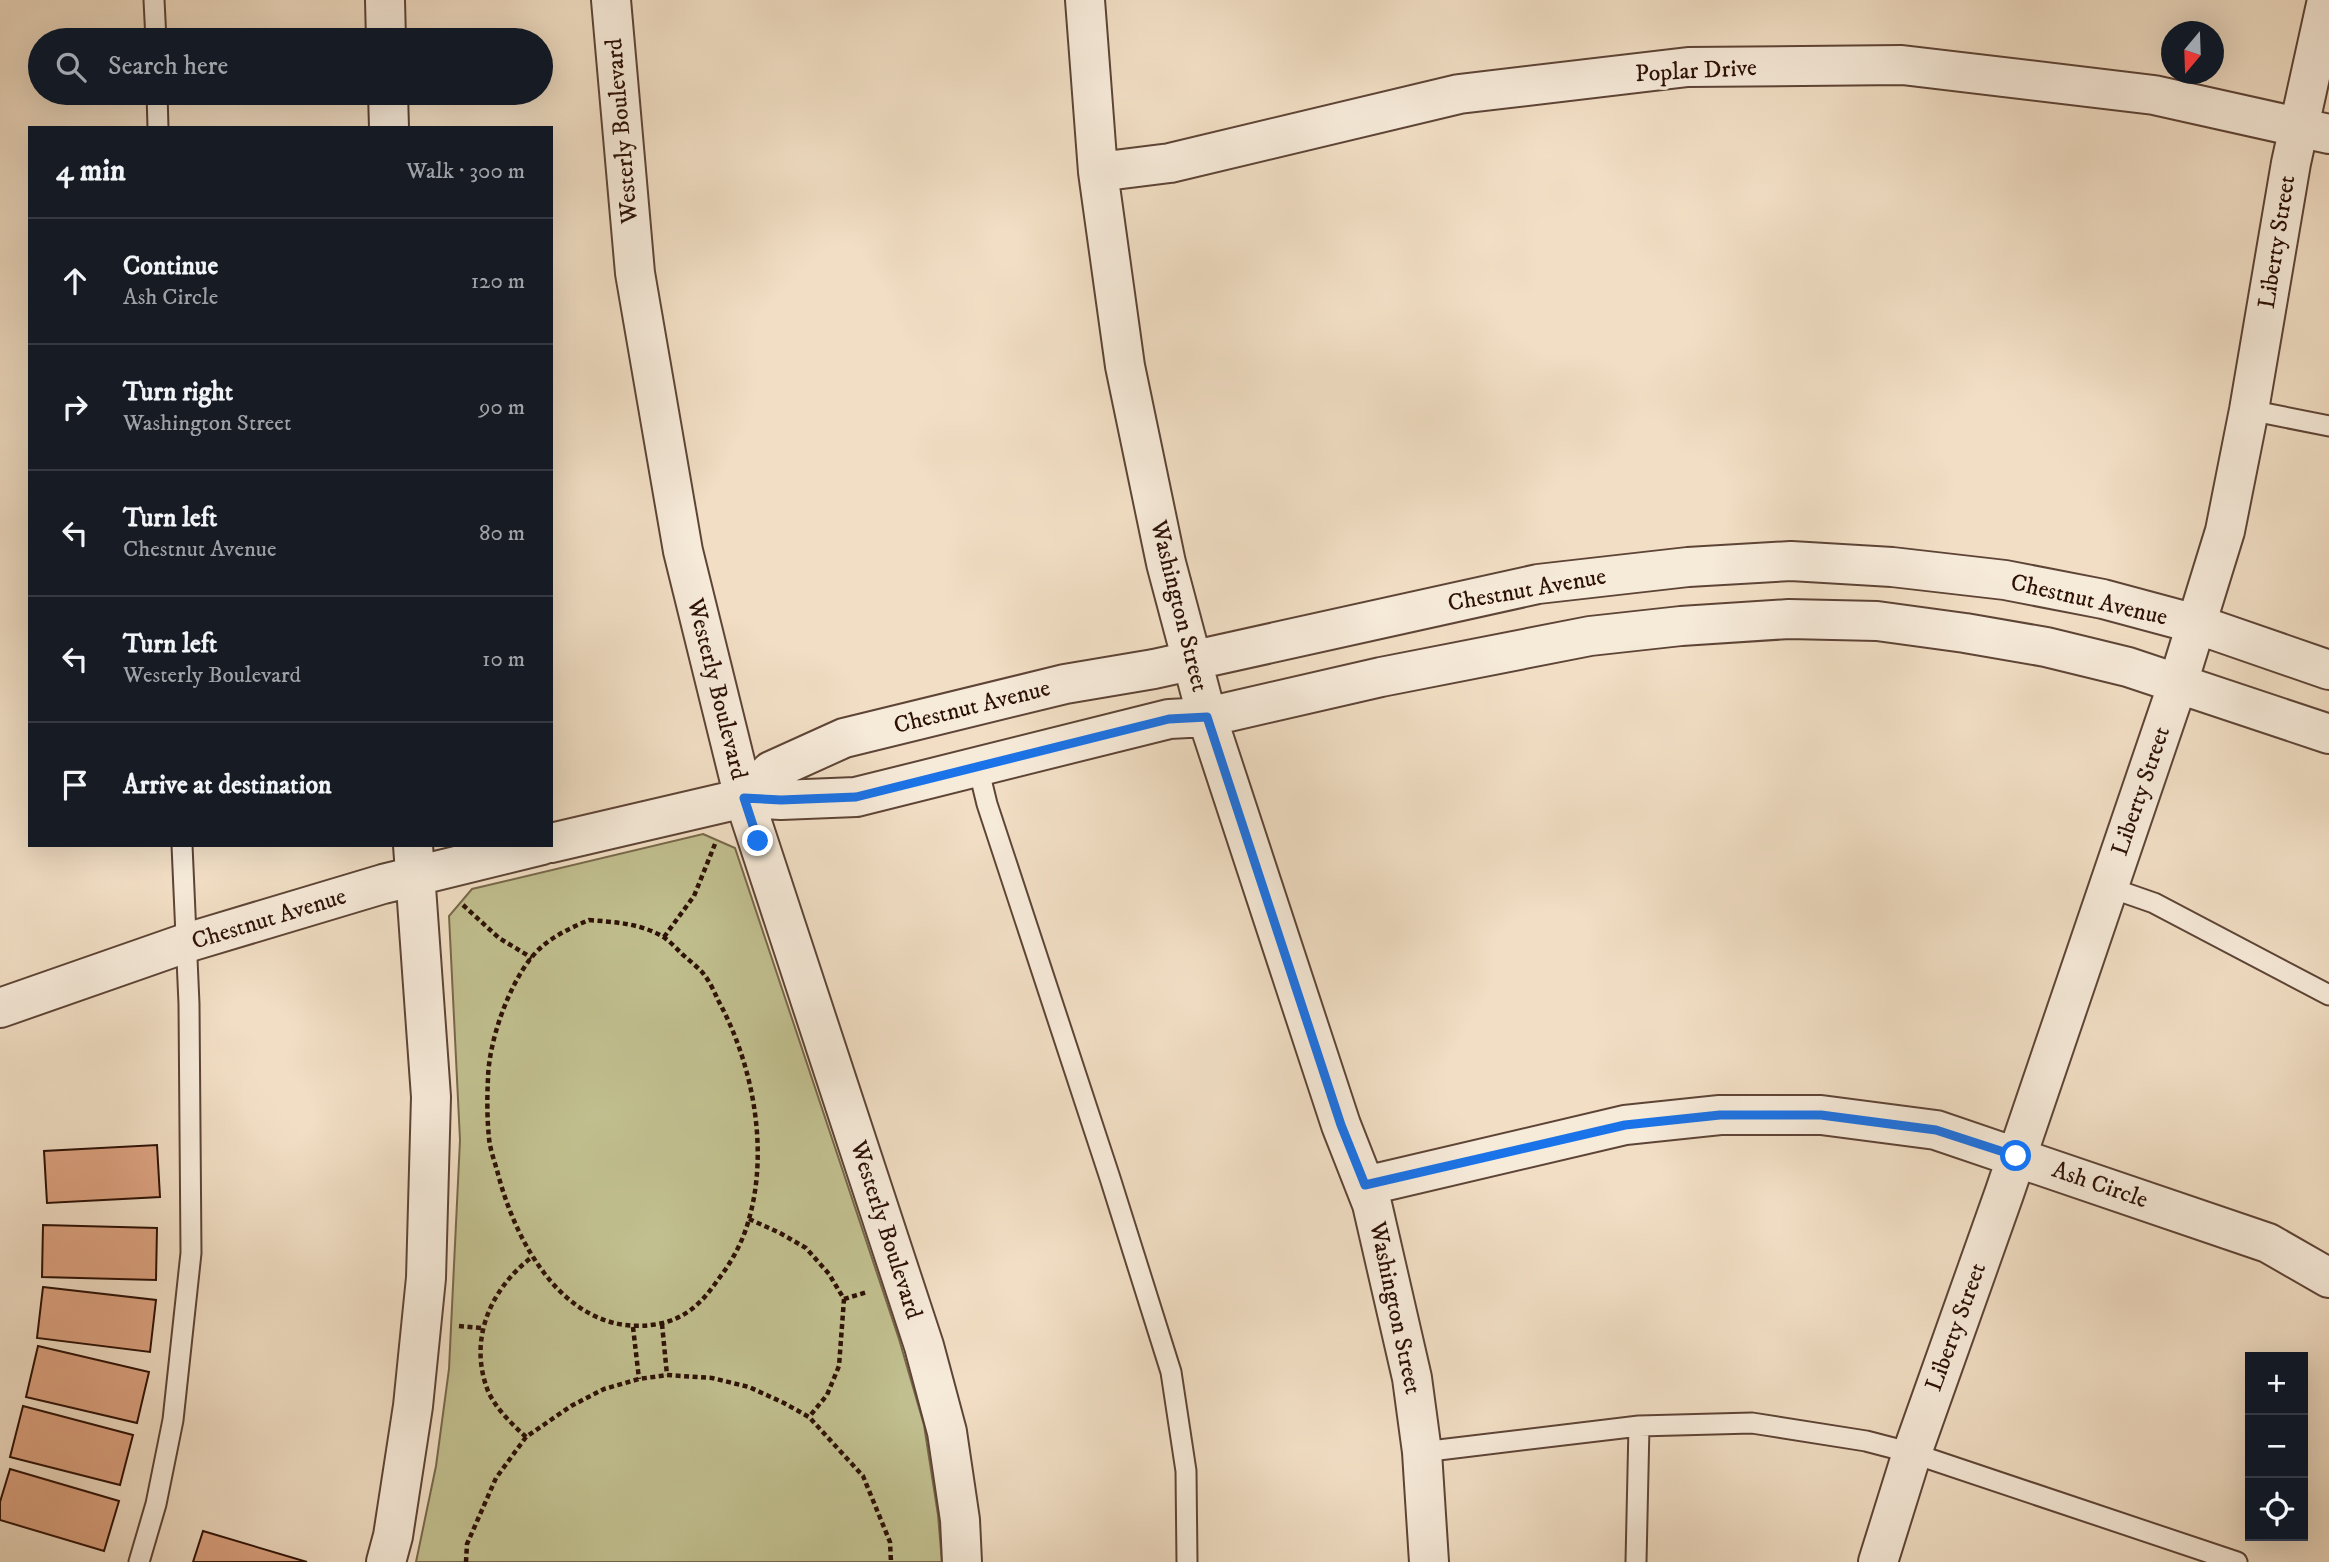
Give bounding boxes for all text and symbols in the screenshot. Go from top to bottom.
north arrow [2161,21,2224,84]
search box [28,28,553,105]
street label: Westerly Boulevard [599,37,645,226]
icon: search [52,48,90,86]
text: Search here [108,50,228,83]
street label: Poplar Drive [1634,53,1758,89]
text: 4 min [56,153,126,190]
text: Walk · 300 m [406,157,525,186]
street label: Liberty Street [2252,173,2302,311]
text: Continue [123,250,218,283]
icon: ahead [56,262,94,300]
text: 120 m [471,267,525,296]
text: Ash Circle [123,283,218,312]
text: Turn right [123,376,233,409]
icon: right [56,388,94,426]
text: 90 m [479,393,525,422]
text: Washington Street [123,409,291,438]
text: Turn left [123,502,217,535]
icon: left [56,514,94,552]
street label: Washington Street [1143,516,1215,695]
text: 80 m [479,519,525,548]
text: Chestnut Avenue [123,535,276,564]
street label: Chestnut Avenue [1446,561,1609,619]
street label: Chestnut Avenue [2008,567,2170,633]
street label: Westerly Boulevard [680,594,754,783]
text: Turn left [123,628,217,661]
icon: left [56,640,94,678]
text: 10 m [482,645,525,674]
text: Westerly Boulevard [123,661,301,690]
street label: Chestnut Avenue [891,673,1053,741]
street label: Liberty Street [2105,722,2177,860]
icon: arrive [56,766,94,804]
text: Arrive at destination [123,769,332,802]
route end [742,825,773,856]
street label: Chestnut Avenue [188,881,350,957]
street label: Westerly Boulevard [843,1136,929,1323]
route start [2000,1140,2031,1171]
street label: Ash Circle [2048,1155,2152,1215]
street label: Washington Street [1362,1218,1428,1397]
street label: Liberty Street [1919,1258,1993,1395]
map controls [2245,1352,2308,1541]
button: + [2245,1352,2308,1415]
button: − [2245,1415,2308,1478]
button: locate [2245,1478,2308,1541]

